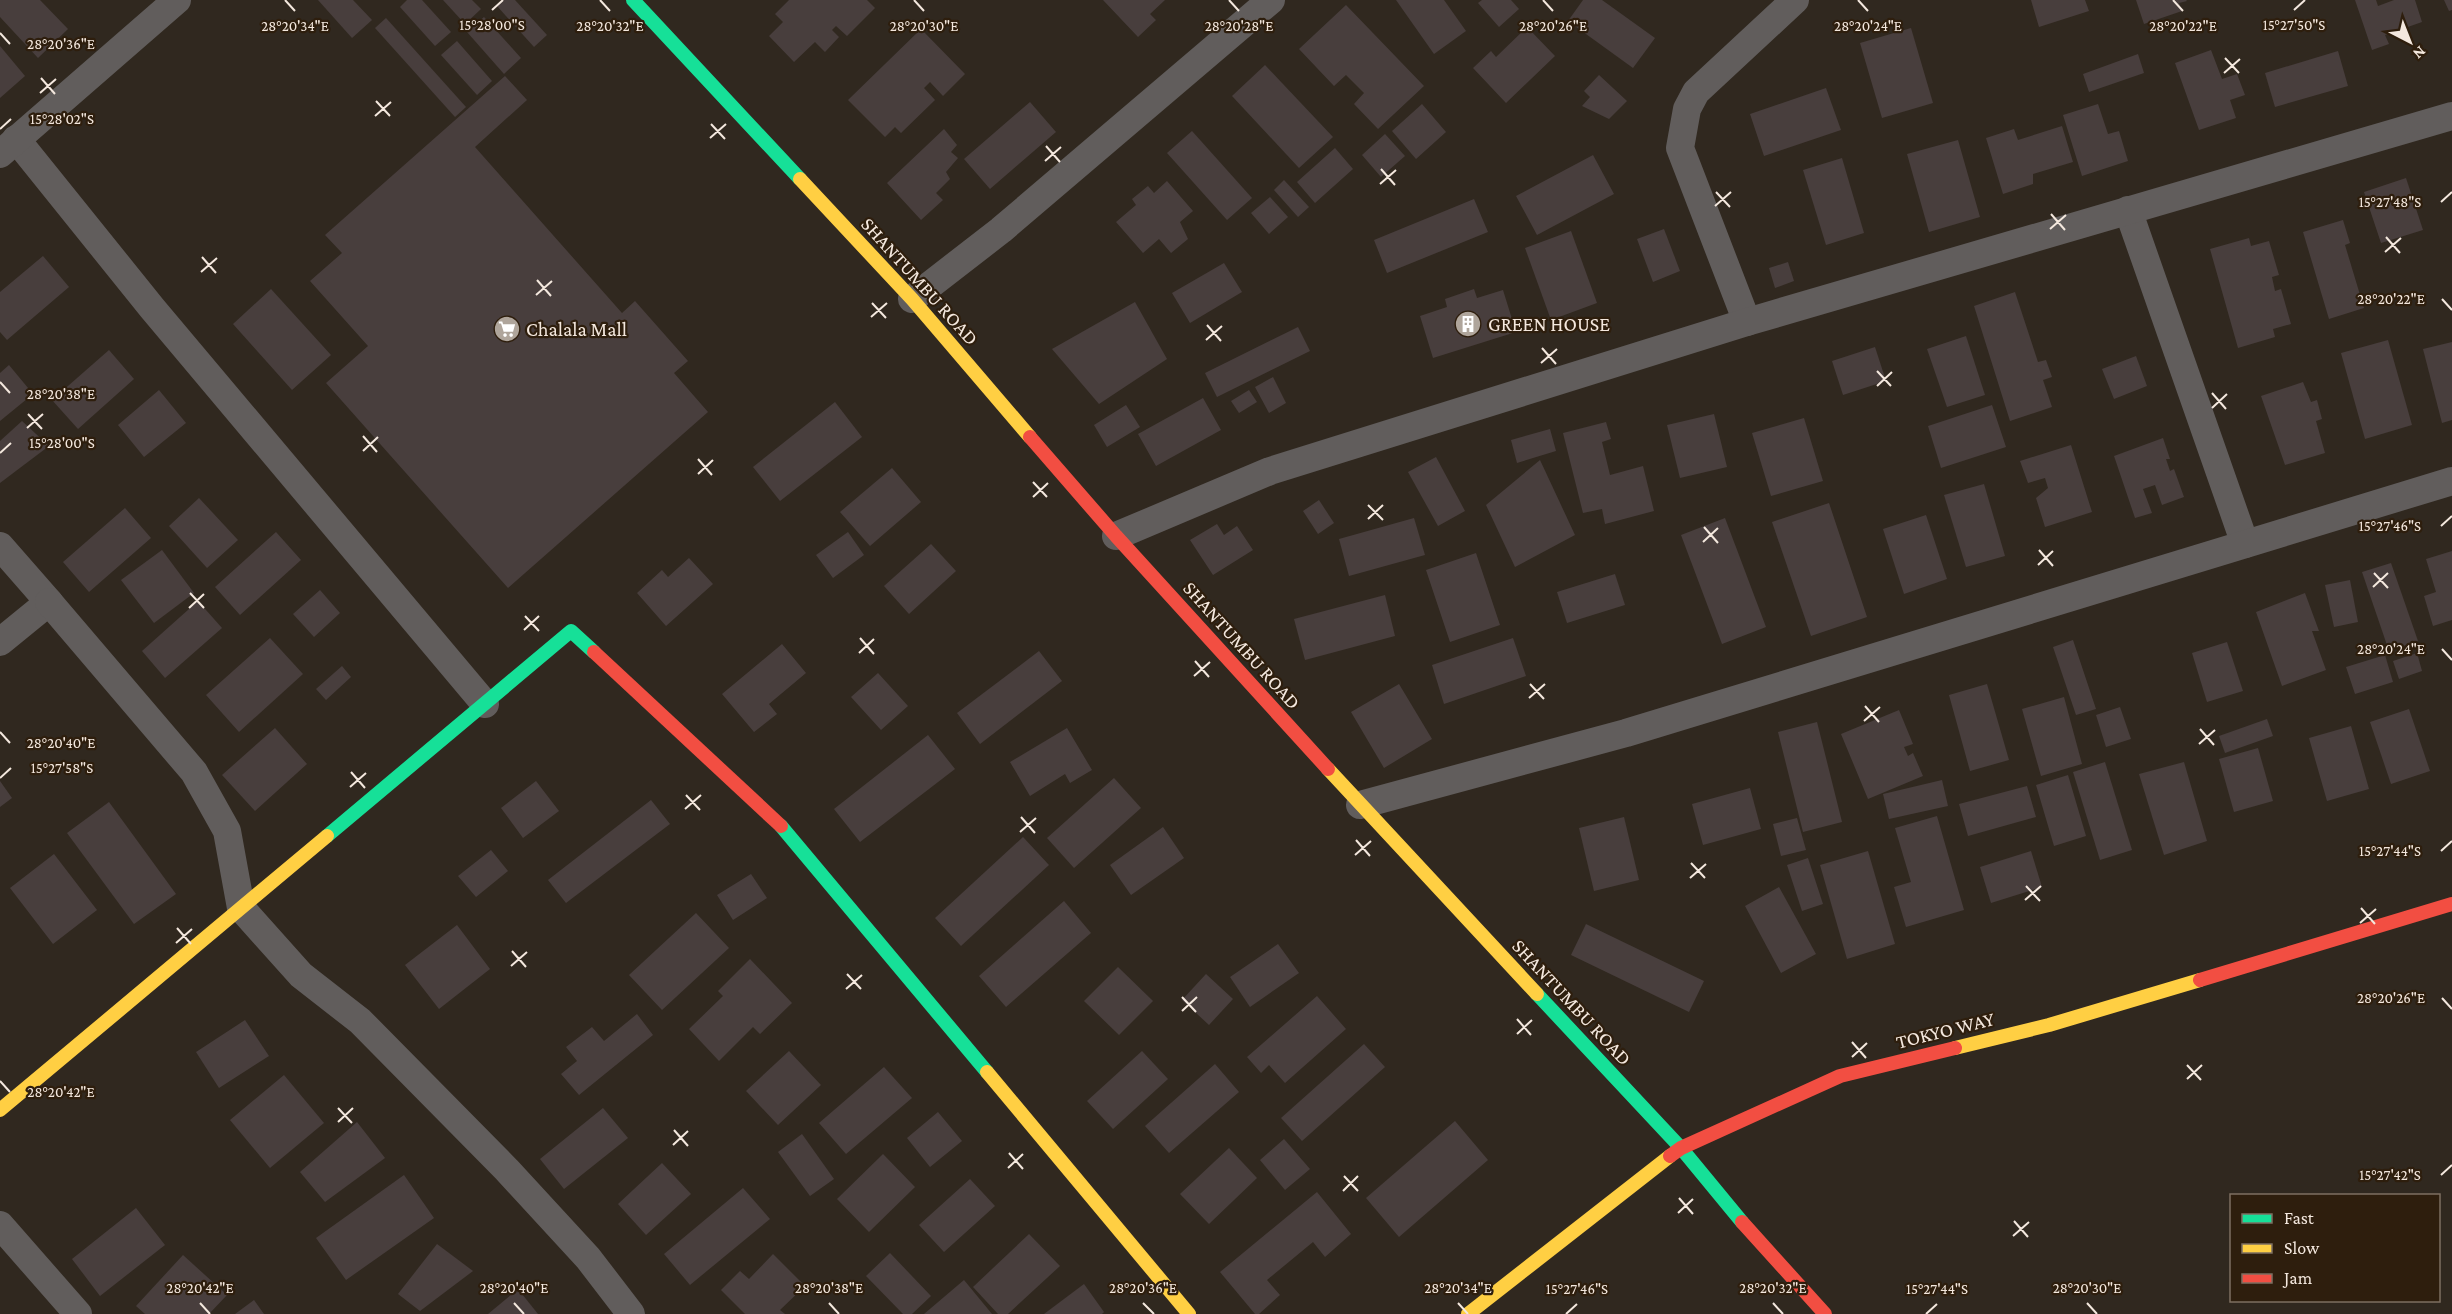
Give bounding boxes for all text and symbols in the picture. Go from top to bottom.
north arrow [2380,12,2440,72]
text: 15°28'00"S [459,17,525,33]
text: 15°27'50"S [2263,17,2325,33]
text: 28°20'34"E [261,18,329,34]
text: 28°20'32"E [576,18,644,34]
text: 28°20'30"E [890,18,958,34]
text: 28°20'28"E [1205,18,1273,34]
text: 28°20'26"E [1519,18,1587,34]
text: 28°20'24"E [1834,18,1902,34]
text: 28°20'22"E [2149,18,2217,34]
text: 28°20'36"E [27,36,95,52]
text: N [2410,43,2429,63]
text: 15°28'02"S [30,111,94,127]
text: 15°27'48"S [2359,194,2421,210]
street label: SHANTUMBU ROAD [857,213,983,349]
text: 28°20'22"E [2357,291,2425,307]
building icon: GREEN HOUSE [1453,309,1483,339]
place label: GREEN HOUSE [1488,313,1610,335]
supermarket icon: Chalala Mall [492,314,522,344]
place label: Chalala Mall [526,318,627,340]
text: 28°20'38"E [27,386,95,402]
text: 15°28'00"S [29,435,95,451]
text: 15°27'46"S [2359,518,2421,534]
street label: SHANTUMBU ROAD [1179,577,1305,713]
text: 28°20'24"E [2357,641,2425,657]
text: 28°20'40"E [27,735,95,751]
text: 15°27'58"S [31,760,93,776]
text: 15°27'44"S [2359,843,2421,859]
street label: SHANTUMBU ROAD [1508,935,1636,1069]
text: 28°20'26"E [2357,990,2425,1006]
street label: TOKYO WAY [1894,1007,1997,1053]
text: 28°20'42"E [27,1084,95,1100]
text: 15°27'42"S [2359,1167,2421,1183]
legend [2230,1194,2440,1302]
text: Fast [2284,1208,2315,1228]
text: Slow [2284,1238,2320,1258]
text: Jam [2282,1268,2313,1288]
text: 28°20'42"E [166,1280,234,1296]
text: 28°20'40"E [480,1280,548,1296]
text: 28°20'38"E [795,1280,863,1296]
text: 28°20'36"E [1109,1280,1177,1296]
text: 28°20'34"E [1424,1280,1492,1296]
text: 28°20'32"E [1739,1280,1807,1296]
text: 28°20'30"E [2053,1280,2121,1296]
text: 15°27'46"S [1546,1281,1608,1297]
text: 15°27'44"S [1906,1281,1968,1297]

